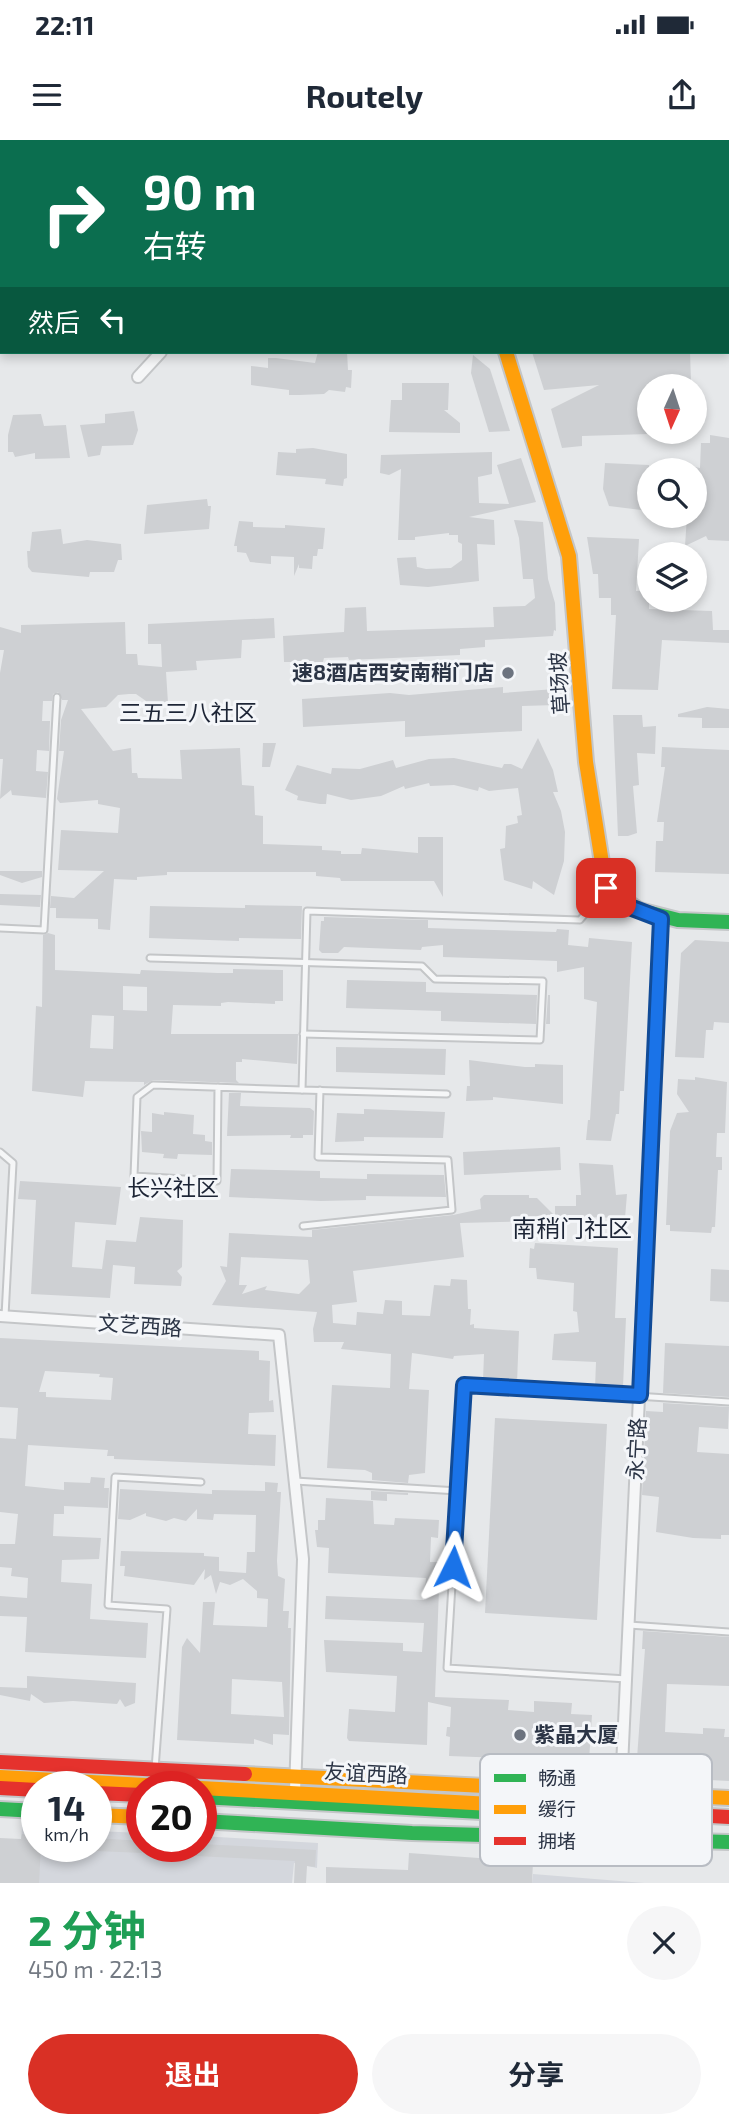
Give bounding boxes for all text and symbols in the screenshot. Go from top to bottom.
text: 22:11 [35,9,94,40]
icon: menu [28,76,66,114]
text: Routely [306,76,423,114]
icon: share [663,76,701,114]
text: 90 m [143,161,257,220]
icon: right [28,168,119,259]
text: 右转 [143,226,207,264]
icon: left [94,301,132,339]
text: 然后 [28,306,80,337]
north arrow [637,374,707,444]
map controls [637,374,707,612]
button: search [637,458,707,528]
button: layers [637,542,707,612]
street label: 草场坡 [544,651,573,715]
place label: 速8酒店西安南稍门店 [292,659,494,684]
marker: 速8酒店西安南稍门店 [500,665,516,681]
district label: 三五三八社区 [119,698,257,726]
pin [576,858,636,918]
icon: arrive [587,869,625,907]
district label: 长兴社区 [127,1173,219,1201]
district label: 南稍门社区 [512,1213,632,1242]
street label: 文艺西路 [97,1309,183,1340]
street label: 永宁路 [621,1417,650,1481]
position arrow [416,1530,490,1604]
place label: 紫晶大厦 [534,1721,618,1746]
marker: 紫晶大厦 [512,1727,528,1743]
legend [480,1754,712,1866]
street label: 友谊西路 [323,1758,409,1787]
text: 畅通 [538,1766,576,1789]
speed limit sign: 20 [126,1771,217,1862]
text: 14 [48,1786,85,1828]
text: 缓行 [538,1797,576,1820]
text: km/h [44,1823,89,1845]
text: 拥堵 [538,1829,576,1852]
text: 2 分钟 [28,1904,145,1954]
button: close [627,1906,701,1980]
text: 450 m · 22:13 [28,1955,163,1983]
button: 退出 [28,2034,358,2114]
button: 分享 [372,2034,701,2114]

